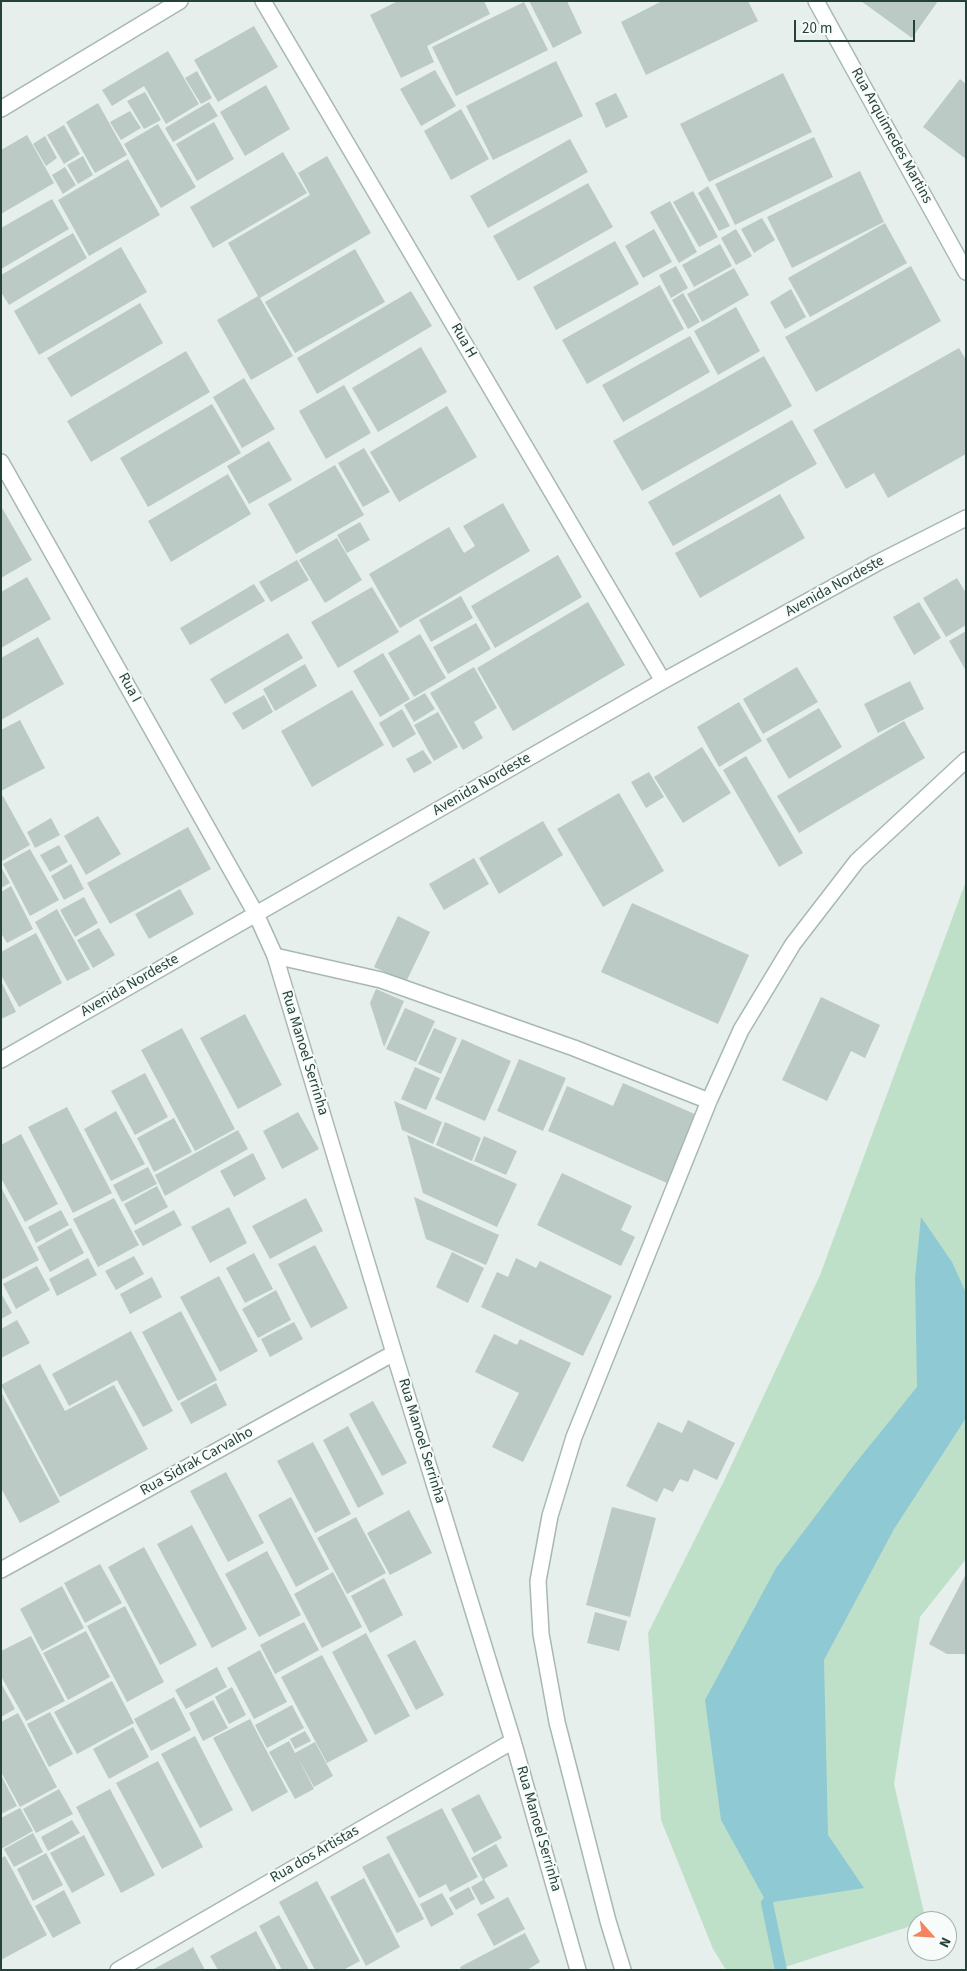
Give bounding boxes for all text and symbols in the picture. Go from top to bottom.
scale bar [797,10,918,42]
text: 20 m [802,18,832,39]
street label: Rua Arquimedes Martins [846,65,936,207]
street label: Rua H [446,320,480,362]
street label: Avenida Nordeste [782,552,888,622]
street label: Rua I [114,670,144,706]
street label: Avenida Nordeste [430,750,534,820]
street label: Avenida Nordeste [78,951,182,1021]
street label: Rua Manoel Serrinha [276,988,332,1118]
street label: Rua Manoel Serrinha [393,1376,449,1506]
street label: Rua Sidrak Carvalho [137,1424,257,1500]
street label: Rua Manoel Serrinha [511,1764,565,1894]
street label: Rua dos Artistas [267,1822,363,1888]
north arrow [907,1911,957,1961]
text: N [934,1934,956,1951]

